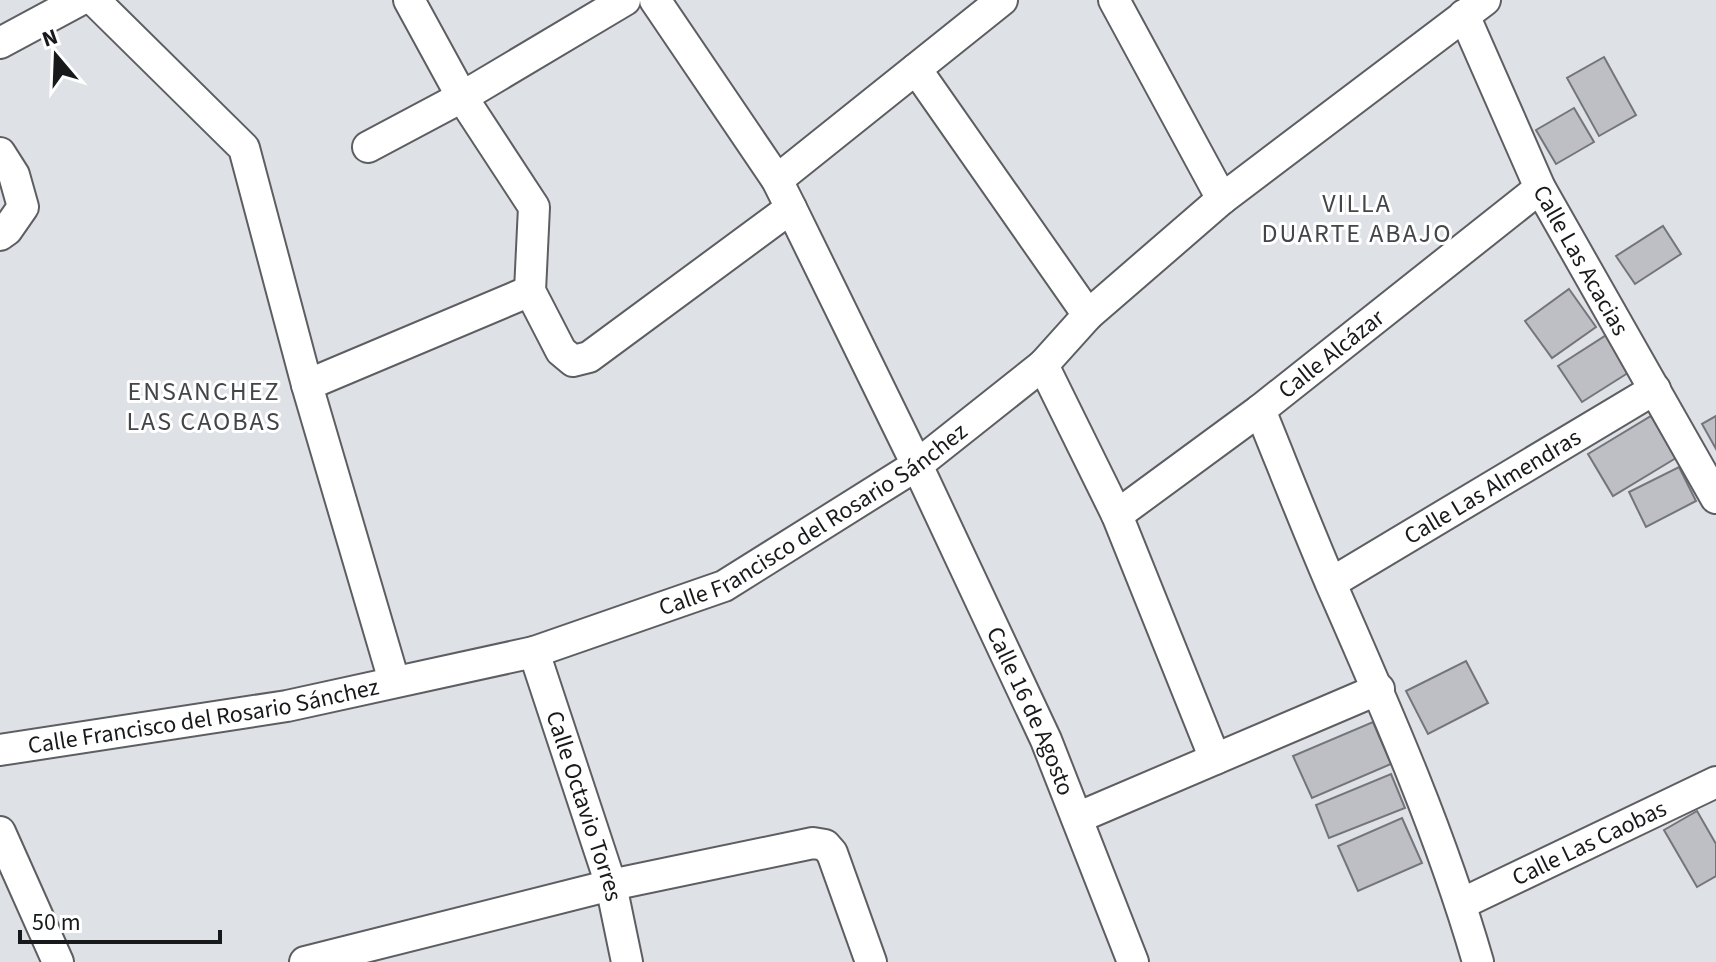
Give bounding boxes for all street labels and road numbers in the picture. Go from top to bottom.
street label: Calle Las Acacias [1524,178,1638,342]
street label: Calle Alcázar [1270,300,1392,407]
street label: Calle Francisco del Rosario Sánchez [654,414,975,625]
street label: Calle Las Almendras [1397,420,1587,553]
street label: Calle 16 de Agosto [978,621,1084,801]
street label: Calle Francisco del Rosario Sánchez [25,669,382,763]
street label: Calle Octavio Torres [537,706,631,904]
street label: Calle Las Caobas [1506,791,1672,895]

